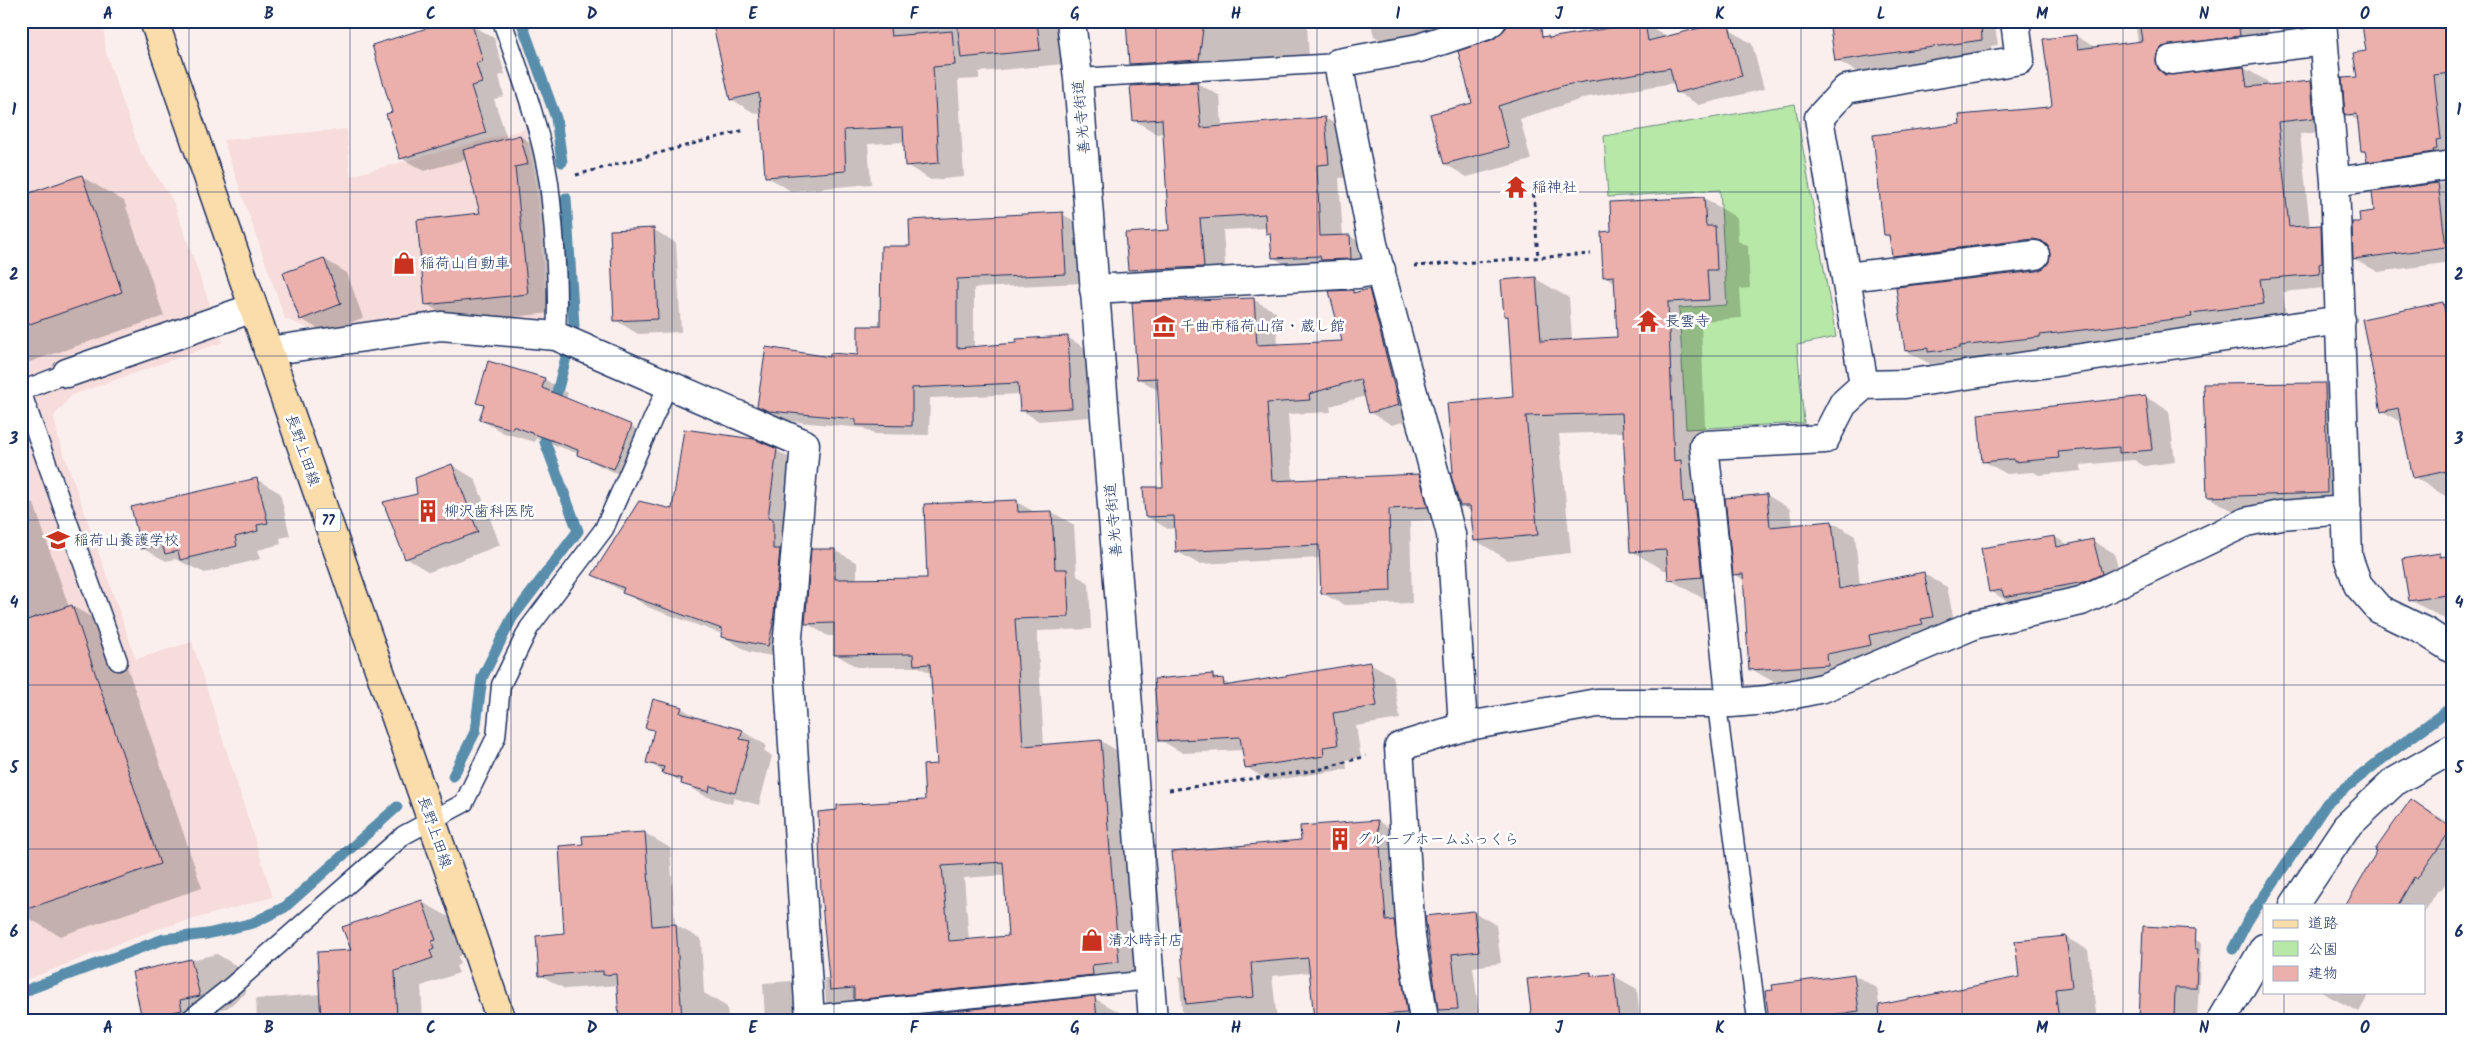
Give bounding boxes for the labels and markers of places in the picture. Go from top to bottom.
temple icon: 稲神社 [1503,174,1529,200]
place label: 稲神社 [1532,176,1577,200]
shop icon: 稲荷山自動車 [391,250,417,276]
place label: 稲荷山自動車 [420,252,510,276]
temple icon: 長雲寺 [1635,308,1661,334]
place label: 長雲寺 [1665,310,1710,334]
museum icon: 千曲市稲荷山宿・蔵し館 [1151,313,1177,339]
place label: 千曲市稲荷山宿・蔵し館 [1180,315,1345,339]
building icon: 柳沢歯科医院 [415,498,441,524]
place label: 柳沢歯科医院 [444,500,534,524]
school or university icon: 稲荷山養護学校 [45,527,71,553]
place label: 稲荷山養護学校 [74,529,179,553]
building icon: グループホームふっくら [1327,826,1353,852]
place label: グループホームふっくら [1356,828,1519,852]
shop icon: 清水時計店 [1079,927,1105,953]
place label: 清水時計店 [1108,929,1183,953]

